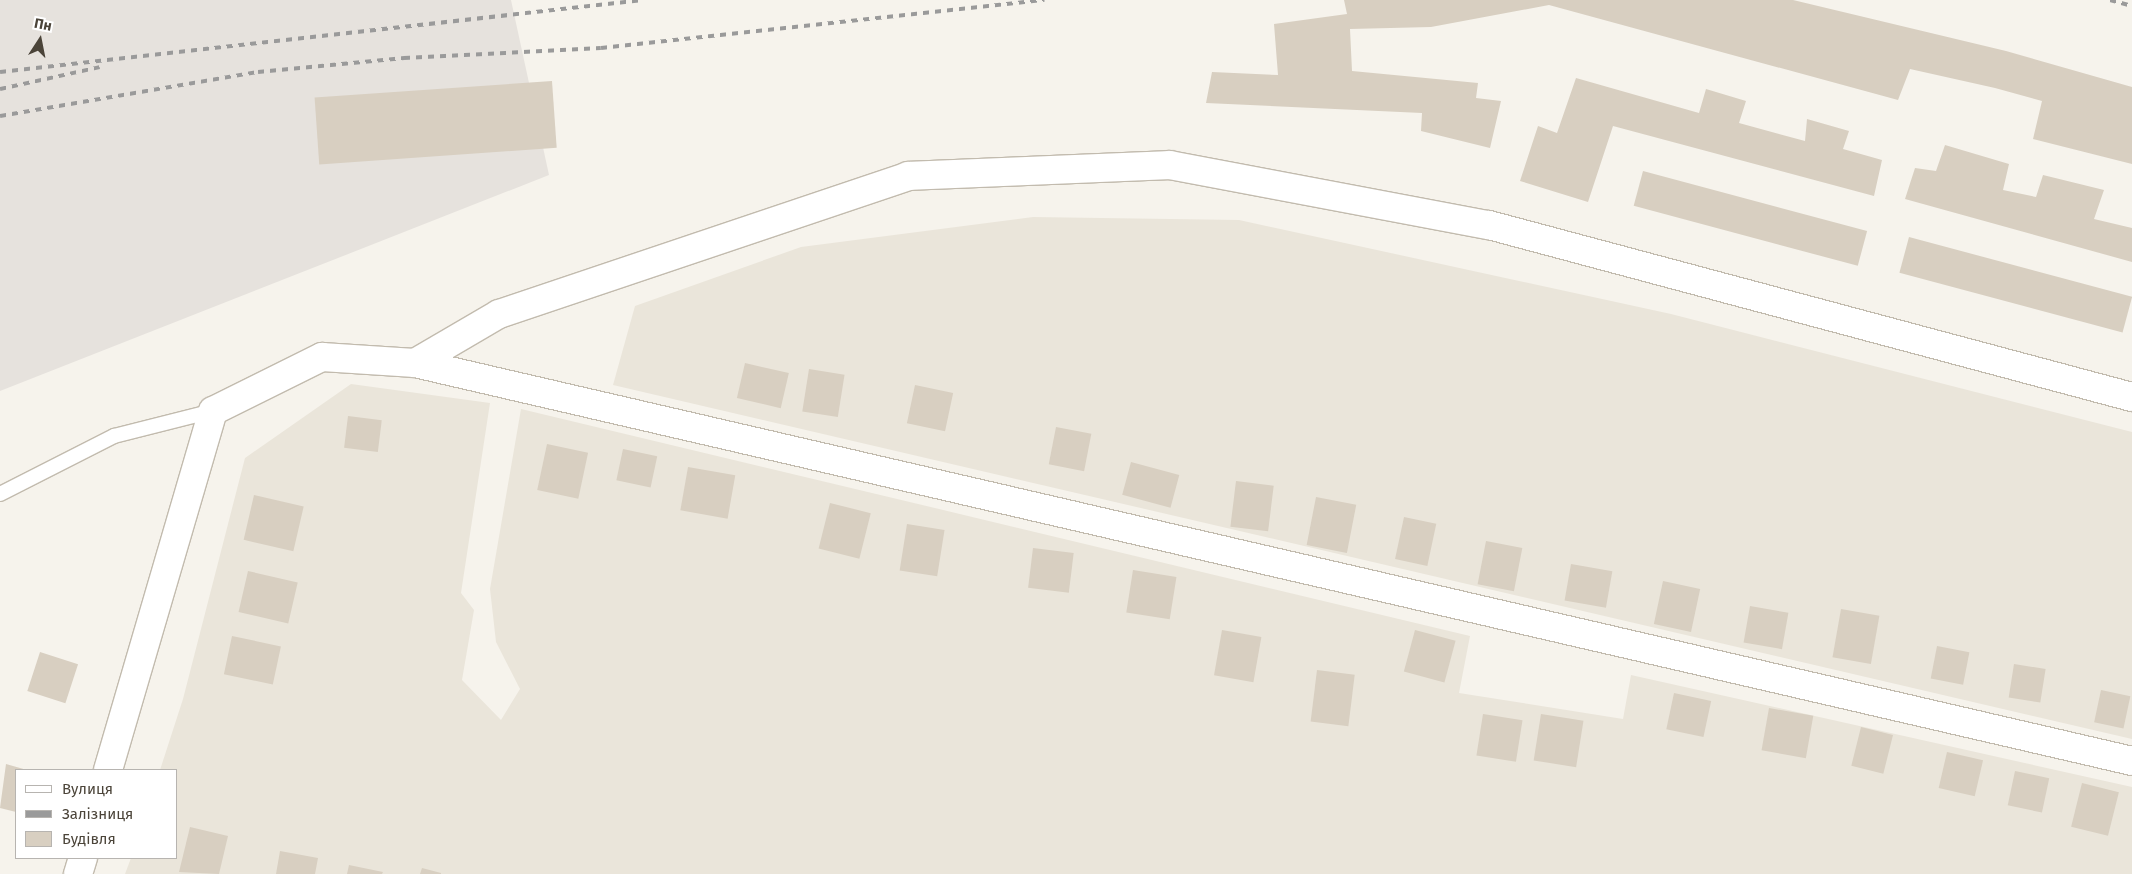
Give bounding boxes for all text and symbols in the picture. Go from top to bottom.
north arrow [15,15,65,65]
text: Пн [33,15,53,35]
legend [15,769,178,859]
text: Вулиця [62,780,113,798]
text: Залізниця [62,805,133,823]
text: Будівля [62,830,116,848]

